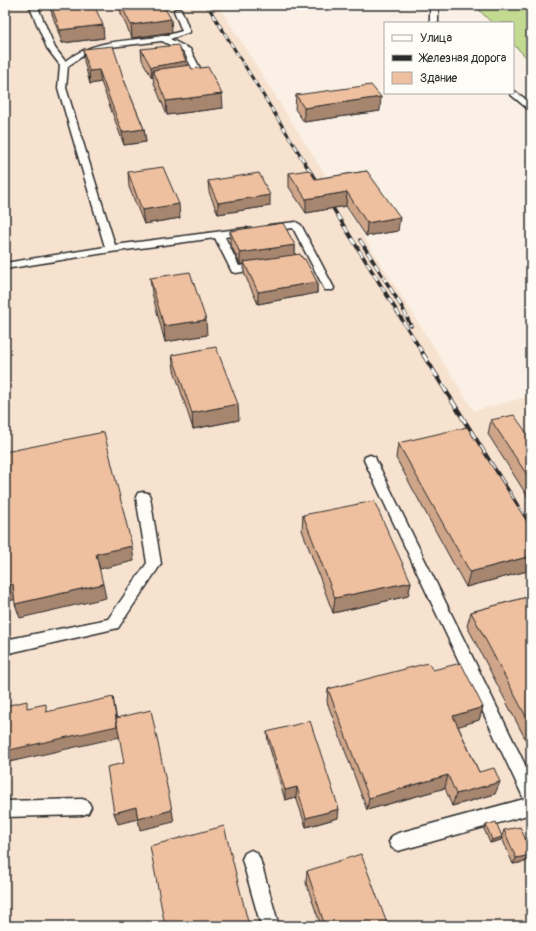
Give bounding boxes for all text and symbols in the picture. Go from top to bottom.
legend [384,22,514,94]
text: Улица [420,31,452,46]
text: Железная дорога [418,51,507,66]
text: Здание [420,71,457,86]

